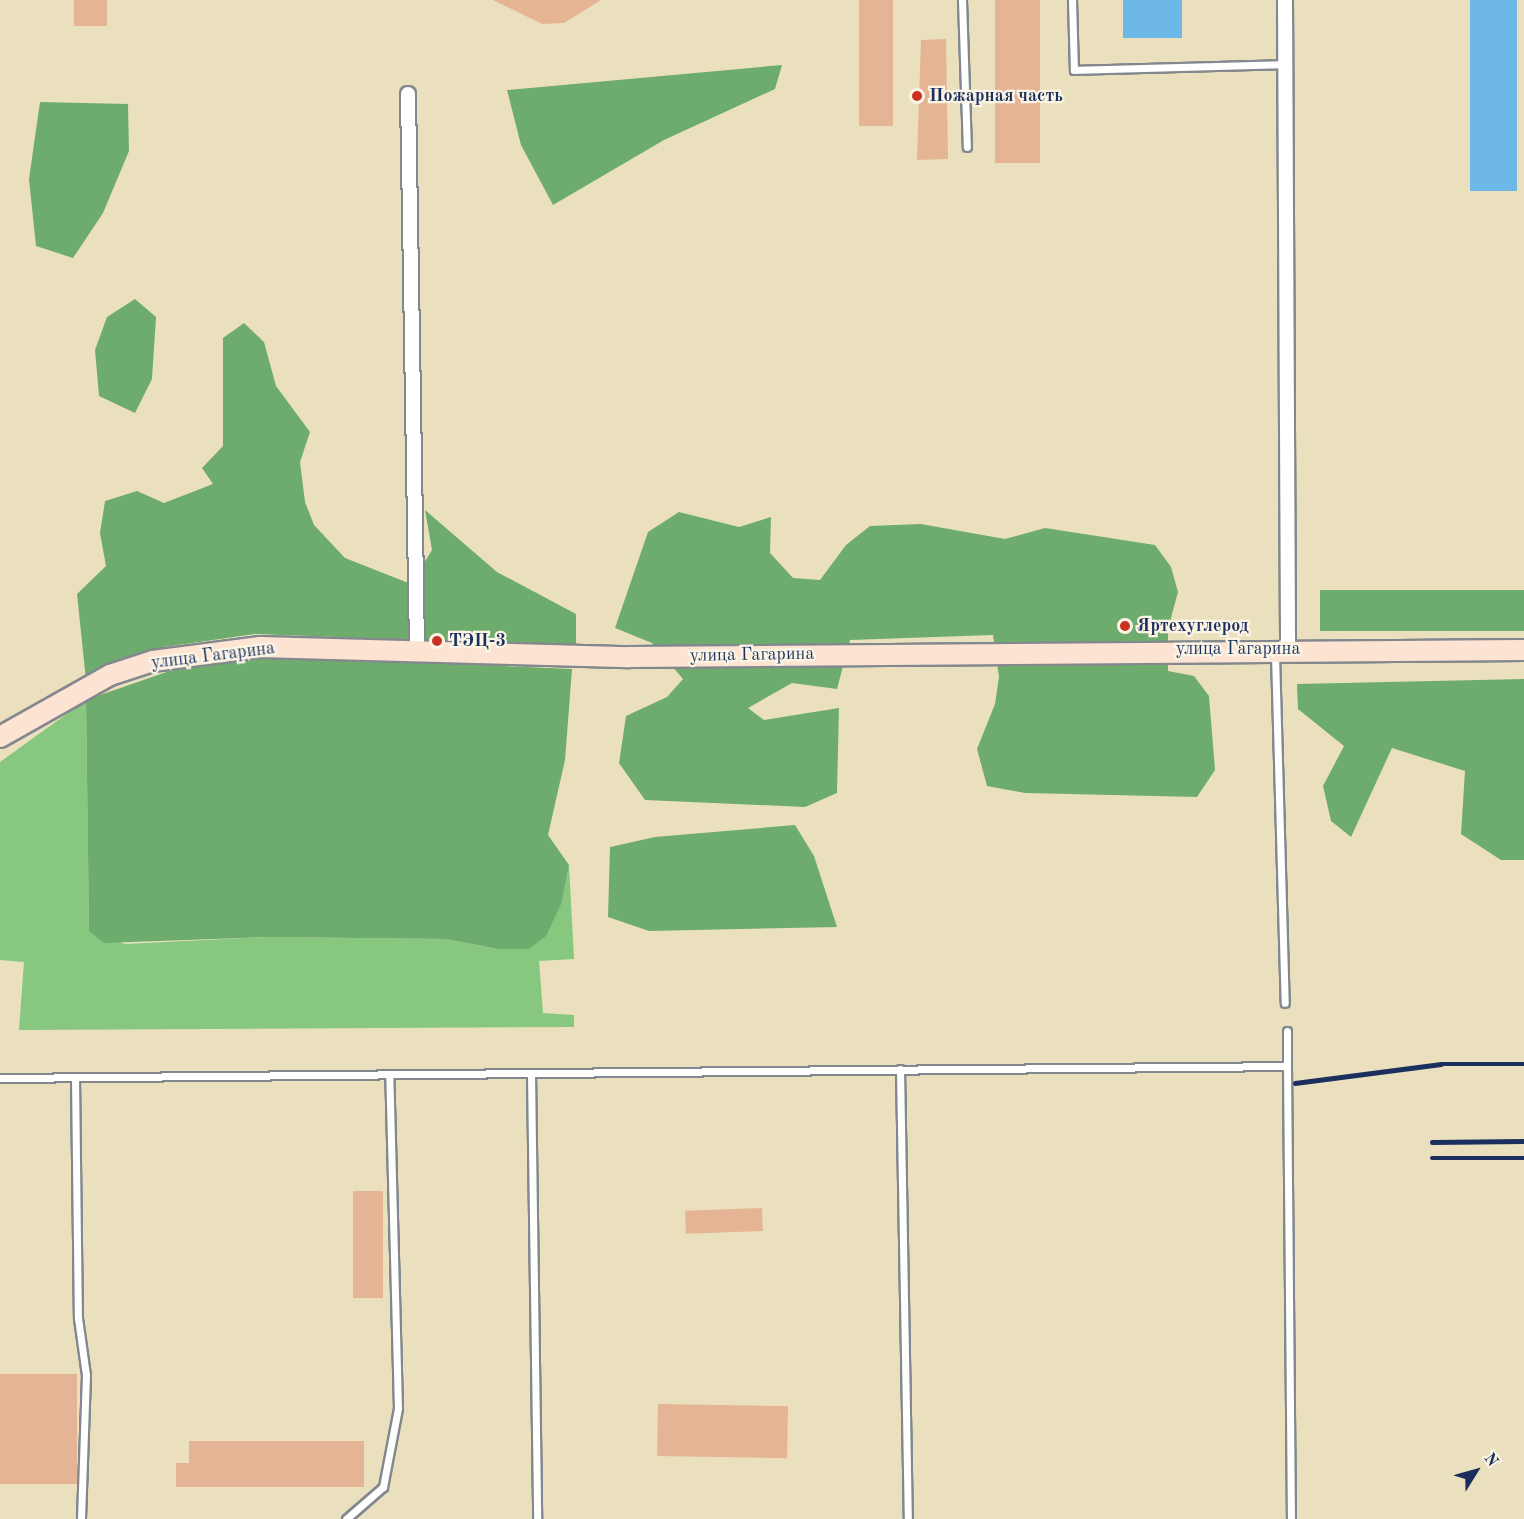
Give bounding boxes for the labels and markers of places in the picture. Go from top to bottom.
place label: Пожарная часть [929,85,1063,107]
marker: Пожарная часть [910,89,924,103]
place label: Яртехуглерод [1137,615,1249,637]
marker: Яртехуглерод [1118,619,1132,633]
place label: ТЭЦ-3 [449,630,506,652]
marker: ТЭЦ-3 [430,634,444,648]

